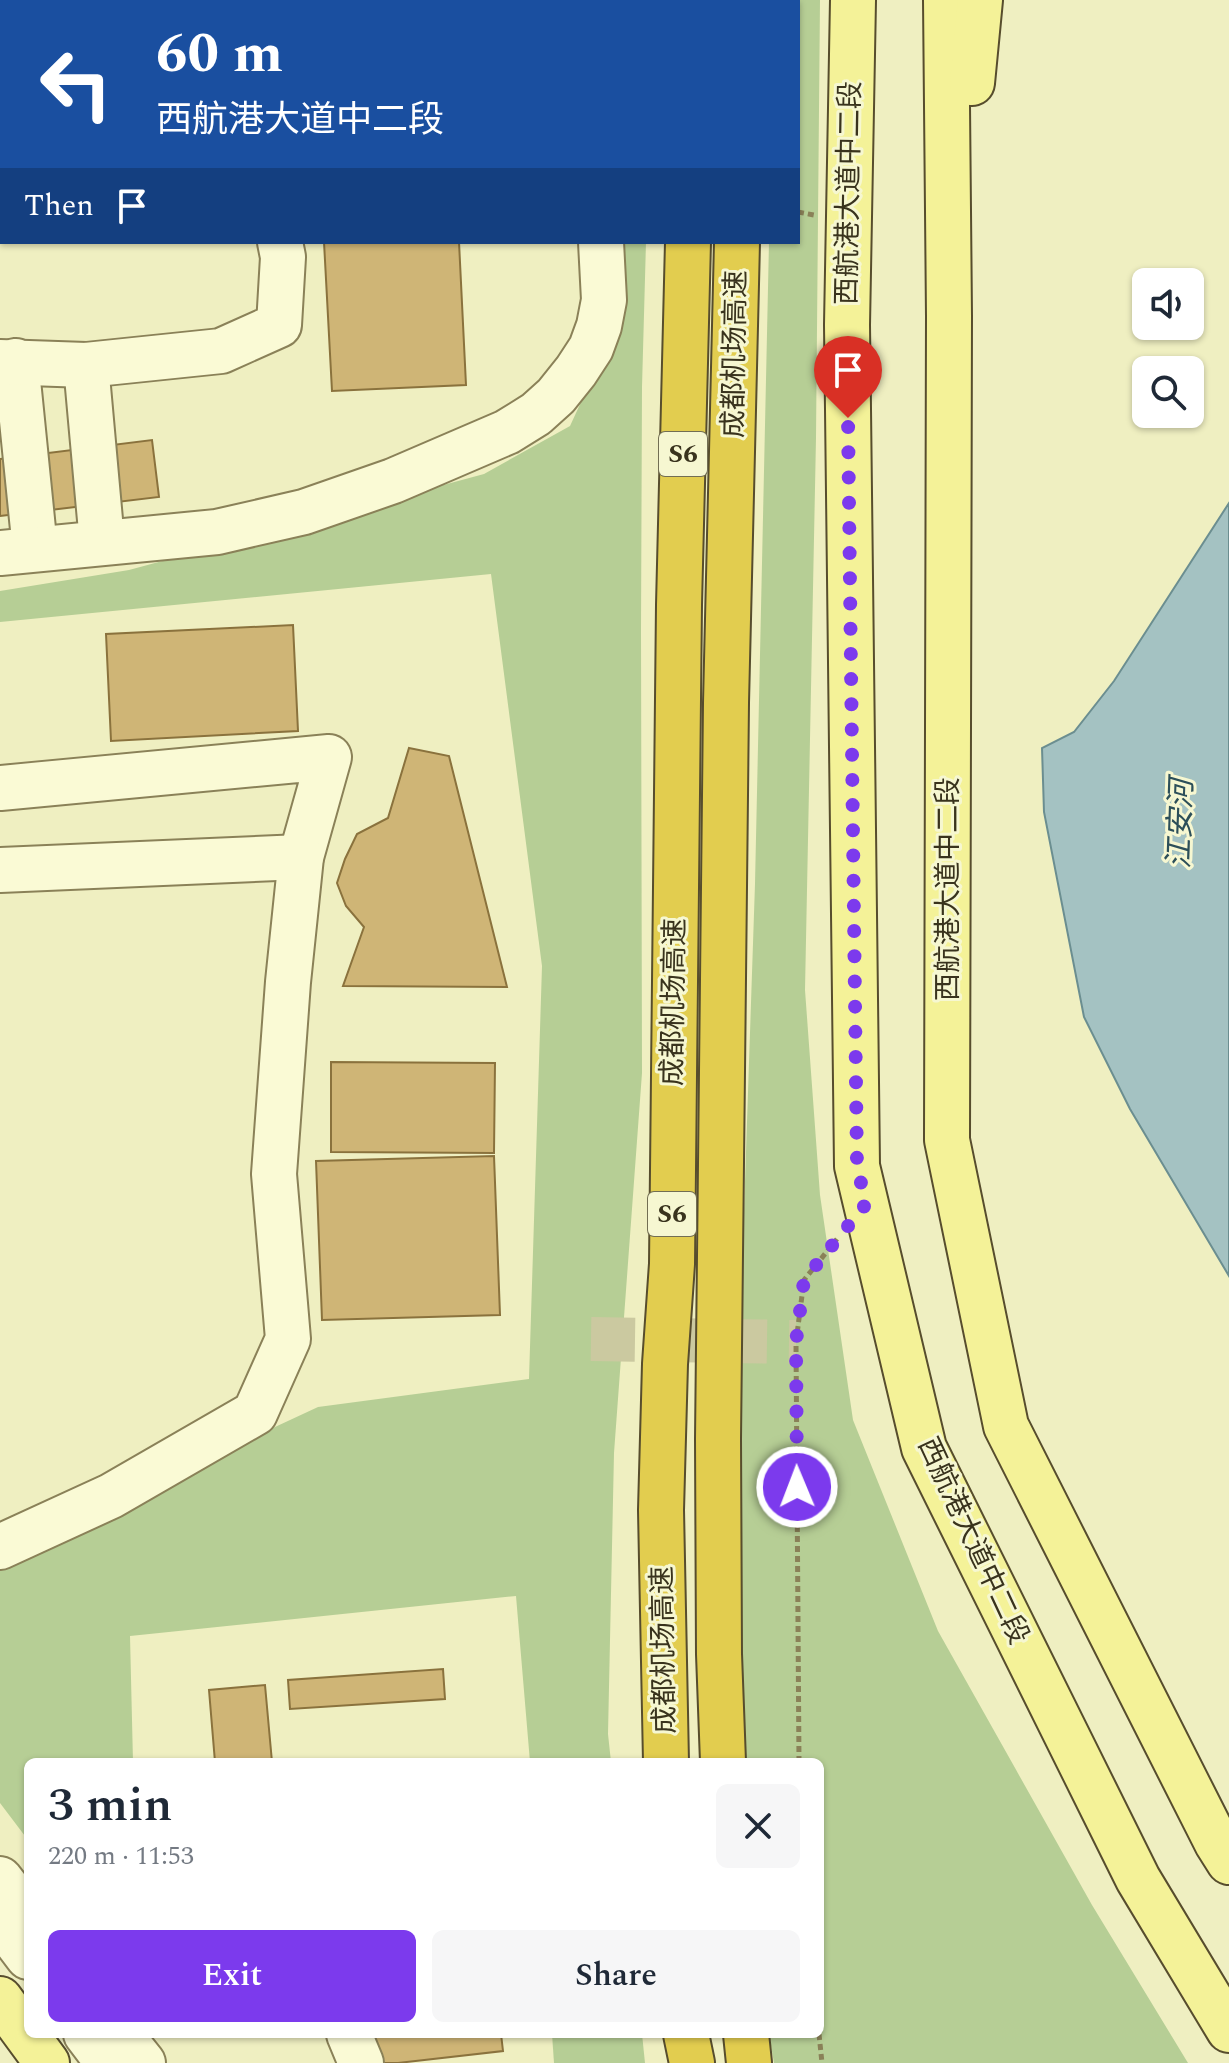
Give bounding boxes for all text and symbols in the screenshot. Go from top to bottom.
text: 60 m [156,12,283,97]
icon: left [24,32,128,136]
street label: 西航港大道中二段 [826,81,872,305]
text: 西航港大道中二段 [156,93,444,148]
text: Then [24,183,94,229]
icon: arrive [110,184,154,228]
map controls [1132,268,1204,428]
button: sound [1132,268,1204,340]
street label: 成都机场高速 [712,270,758,438]
pin [814,336,882,418]
icon: arrive [826,348,870,392]
button: search [1132,356,1204,428]
road number: S6 [659,432,707,476]
water label: 江安河 [1156,773,1206,870]
street label: 西航港大道中二段 [927,777,970,1001]
street label: 成都机场高速 [651,918,697,1086]
road number: S6 [648,1192,696,1236]
street label: 西航港大道中二段 [906,1430,1040,1652]
position arrow [755,1445,839,1529]
street label: 成都机场高速 [641,1566,687,1734]
text: 3 min [48,1769,173,1842]
button: close [716,1784,800,1868]
text: 220 m · 11:53 [48,1836,194,1876]
button: Exit [48,1930,416,2022]
button: Share [432,1930,800,2022]

